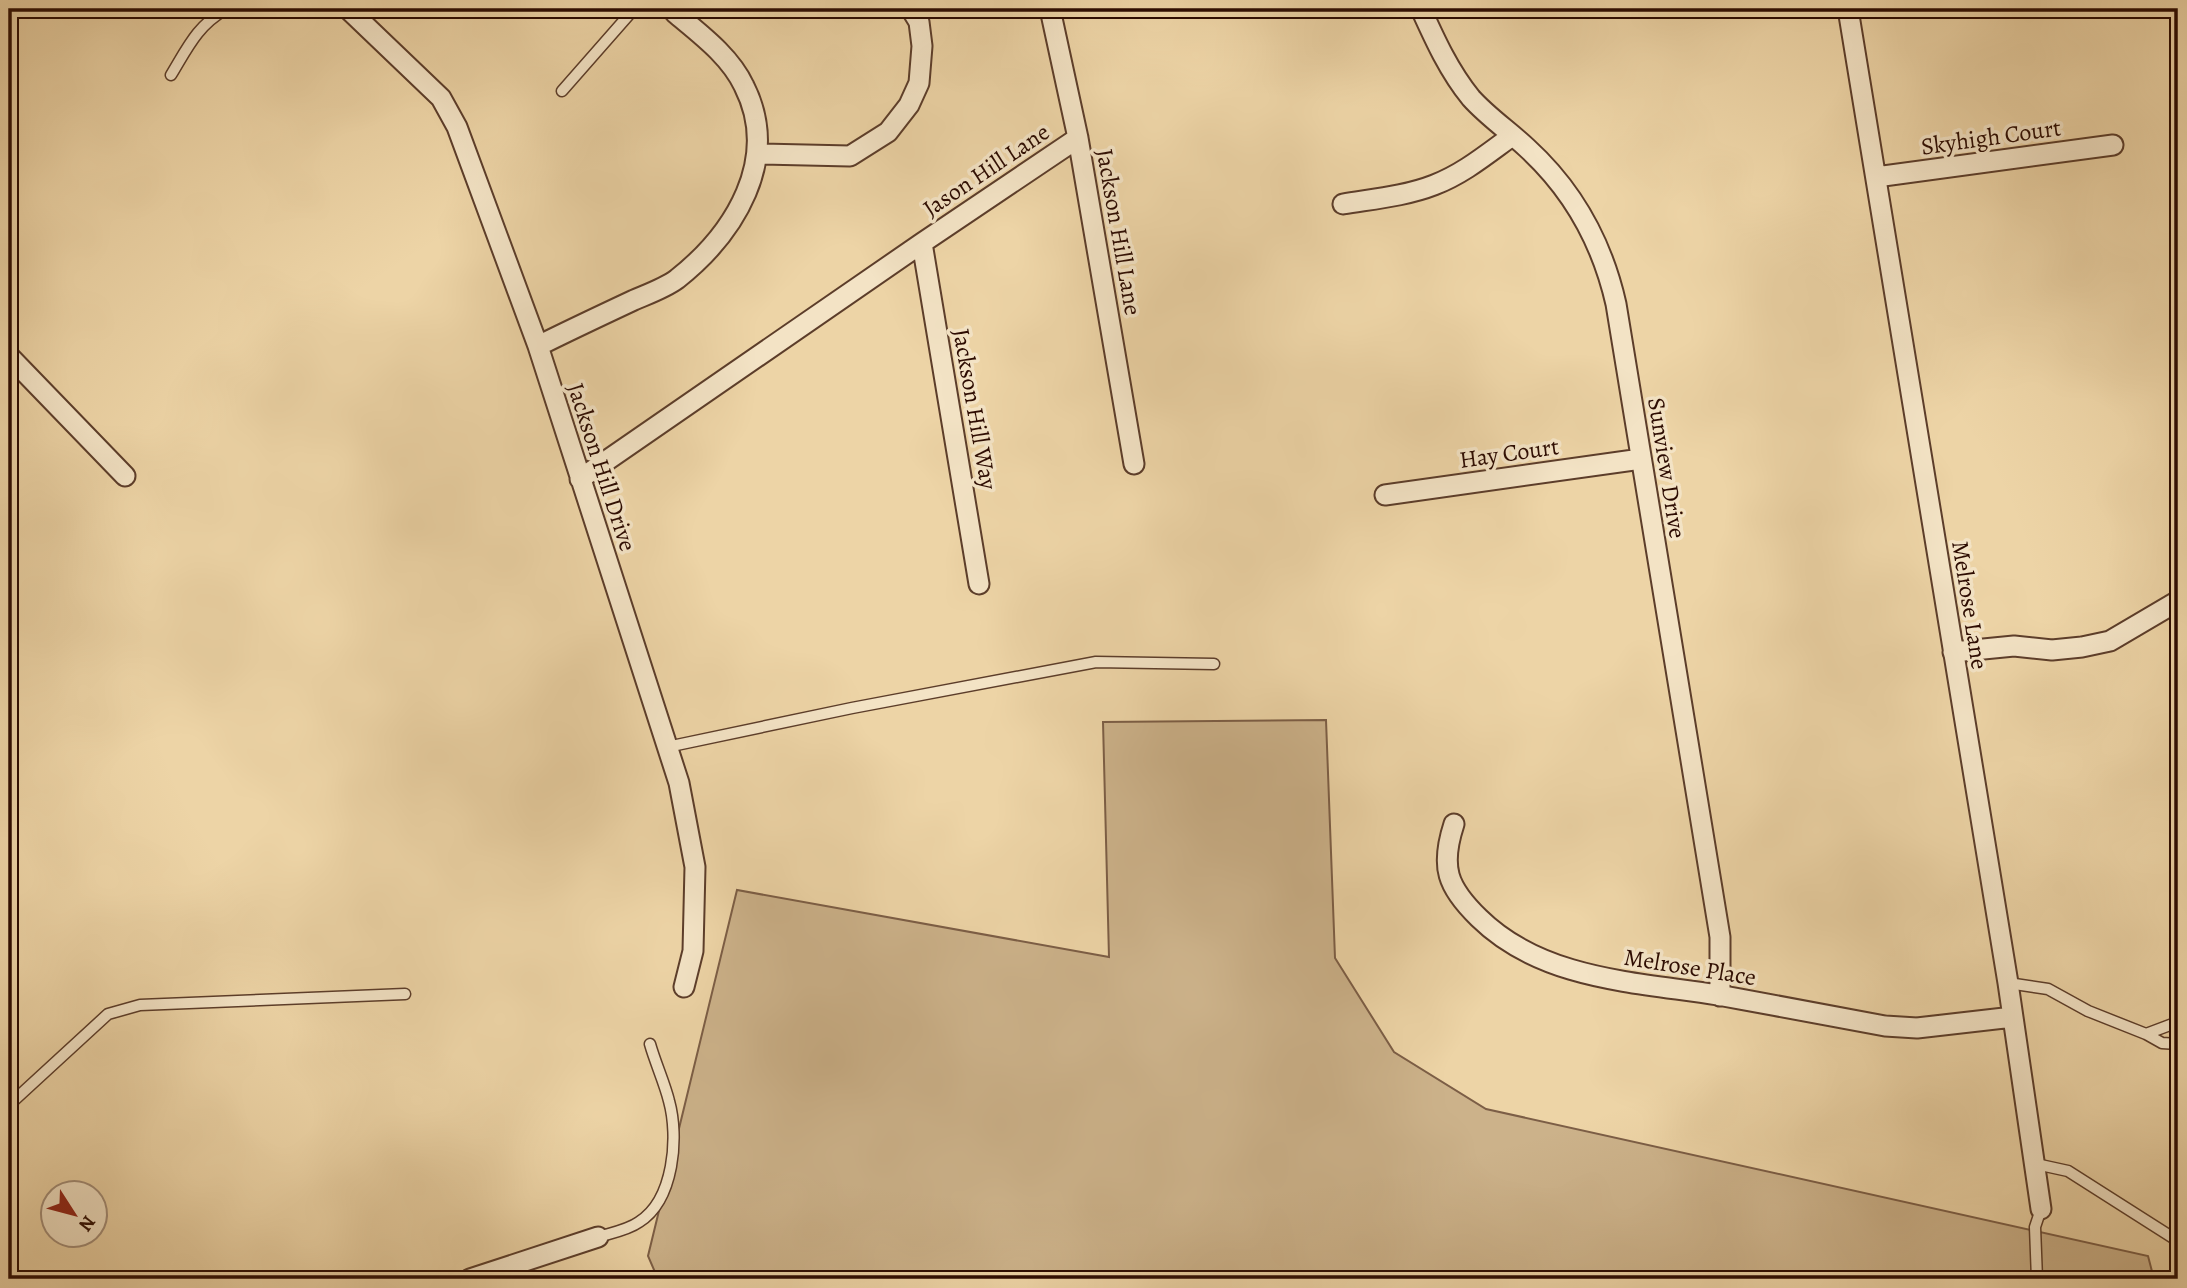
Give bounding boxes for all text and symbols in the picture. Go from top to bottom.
street label: Skyhigh Court [1919,111,2063,163]
street label: Jason Hill Lane [916,116,1056,224]
street label: Jackson Hill Lane [1089,146,1149,318]
street label: Jackson Hill Way [945,326,1005,492]
street label: Jackson Hill Drive [560,379,644,555]
street label: Sunview Drive [1640,395,1694,541]
street label: Hay Court [1457,430,1561,476]
street label: Melrose Lane [1944,538,1996,672]
street label: Melrose Place [1622,941,1758,993]
north arrow [38,1180,108,1250]
text: N [72,1210,102,1237]

